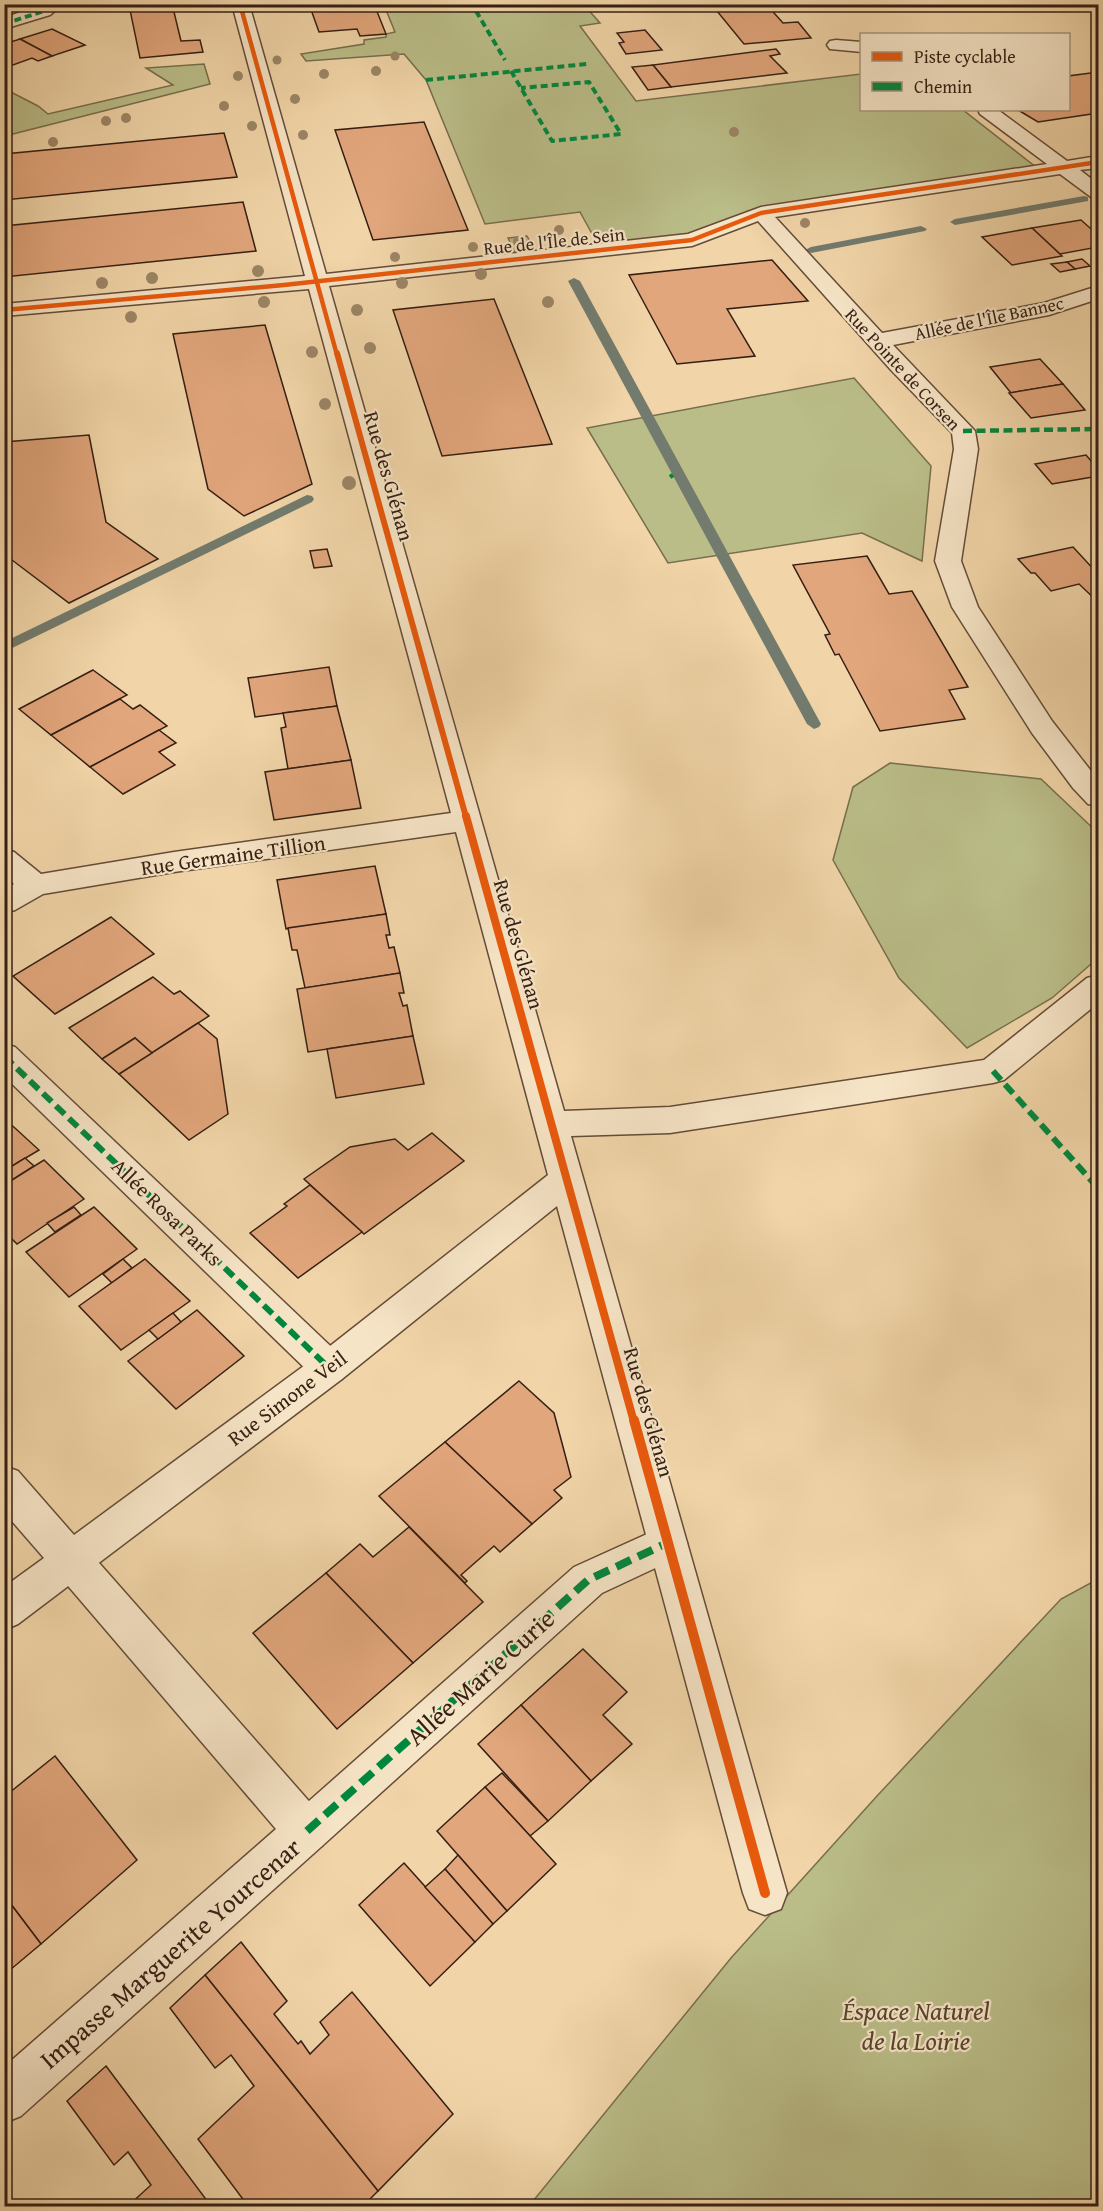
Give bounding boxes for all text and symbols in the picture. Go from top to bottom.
legend [860,33,1070,111]
text: Piste cyclable [914,43,1016,70]
text: Chemin [914,73,972,100]
street label: Rue de l'Île de Sein [482,220,626,262]
street label: Allée de l'Île Bannec [912,289,1066,347]
street label: Rue Pointe de Corsen [839,302,967,436]
street label: Rue des Glénan [356,408,422,545]
street label: Rue Germaine Tillion [139,827,327,883]
street label: Rue des Glénan [486,876,552,1013]
street label: Allée Rosa Parks [105,1151,229,1273]
street label: Rue Simone Veil [221,1343,353,1453]
street label: Rue des Glénan [616,1344,682,1481]
street label: Allée Marie Curie [397,1599,563,1755]
street label: Impasse Marguerite Yourcenar [30,1828,310,2078]
park label: Éspace Naturel de la Loirie [841,1991,990,2060]

